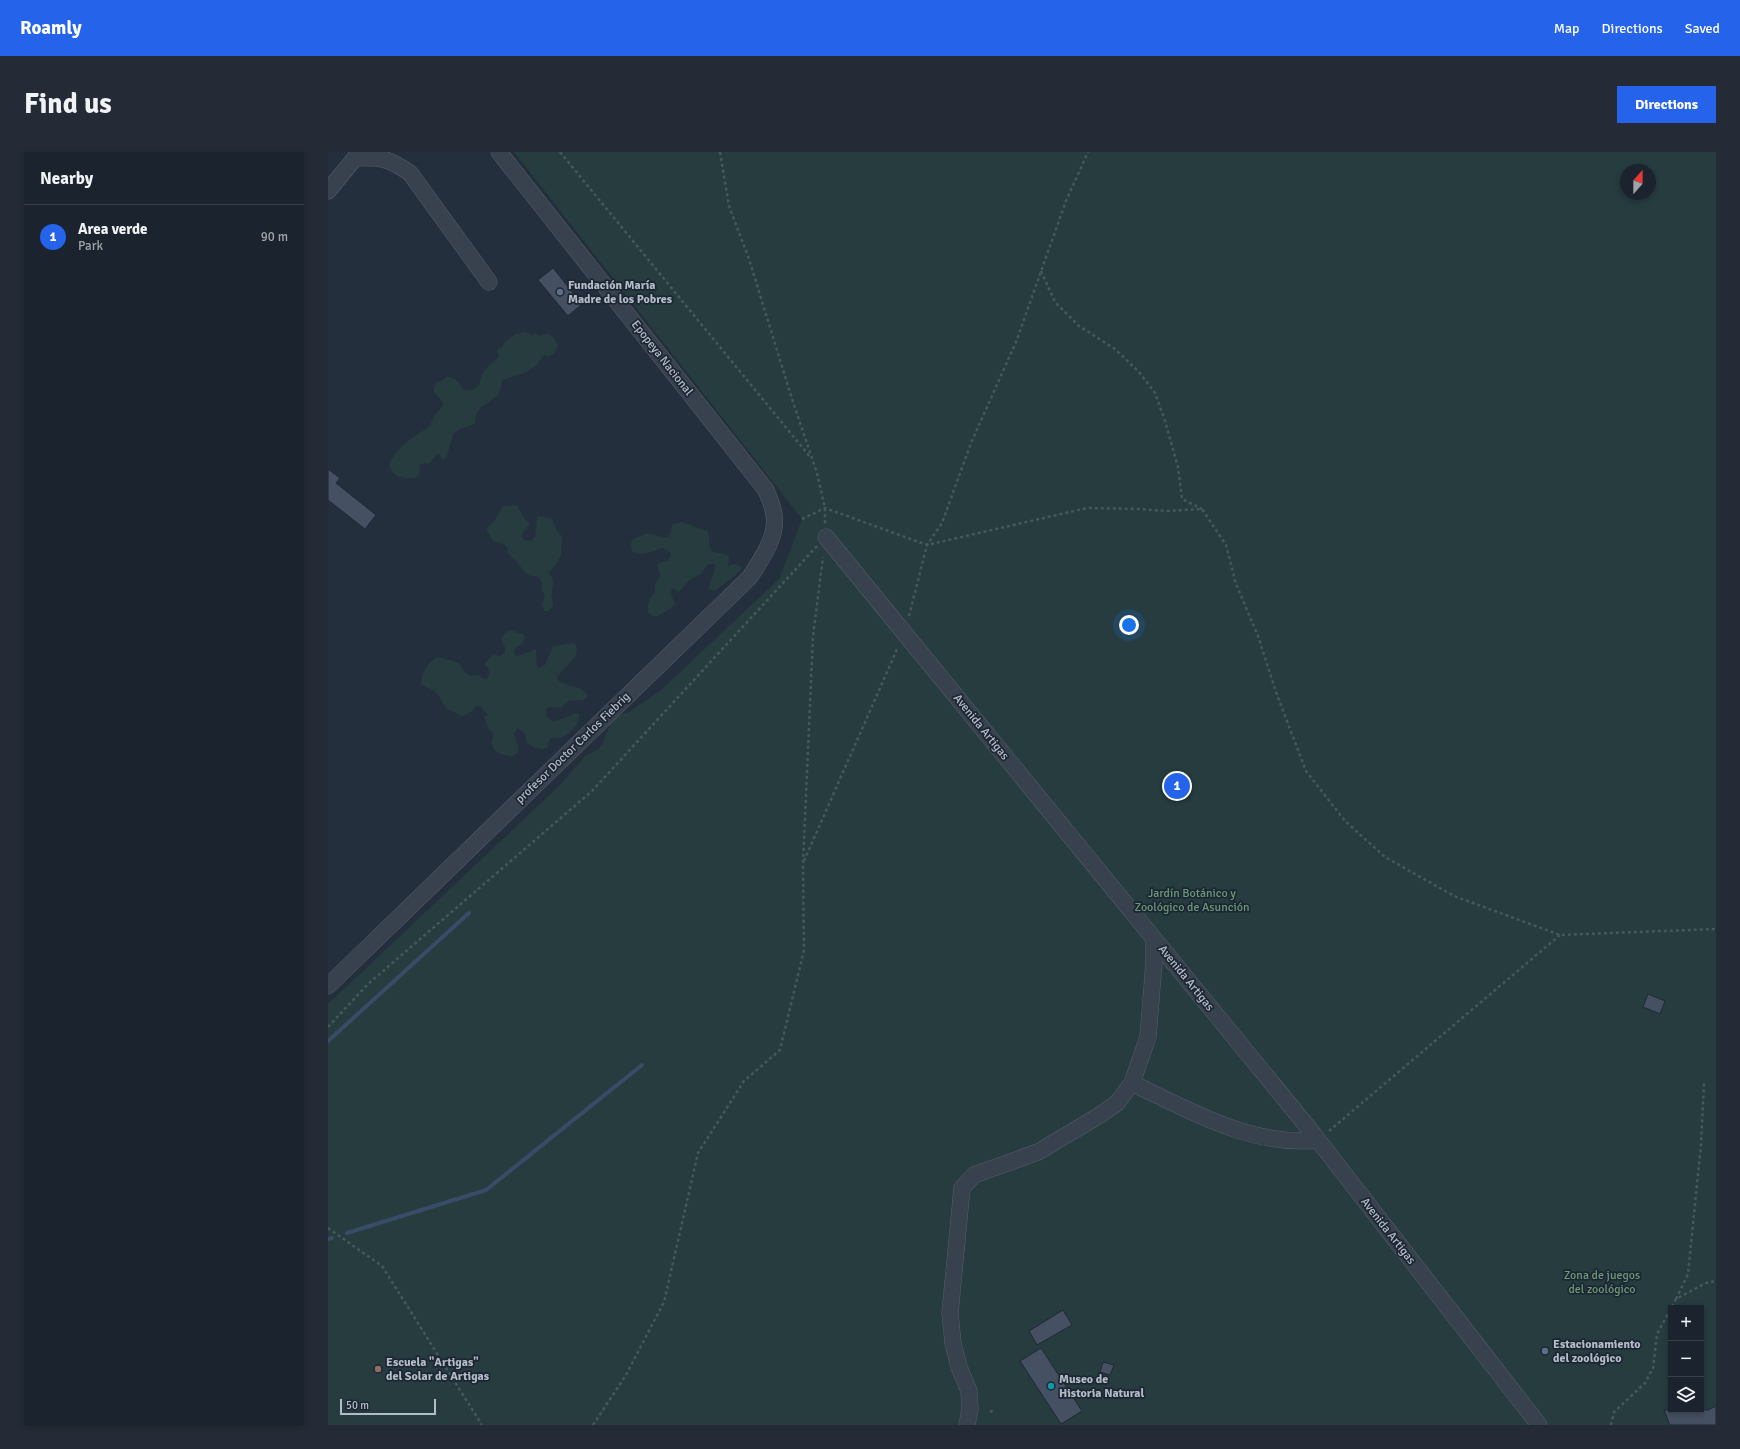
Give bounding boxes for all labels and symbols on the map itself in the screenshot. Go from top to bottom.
north arrow [1620,164,1656,200]
place label: Fundación María Madre de los Pobres [568,278,673,307]
marker: Fundación María Madre de los Pobres [555,287,565,297]
street label: Epopeya Nacional [628,317,696,399]
your location [1119,615,1139,635]
street label: profesor Doctor Carlos Fiebrig [513,689,633,807]
street label: Avenida Artigas [950,691,1012,763]
pin: 1 [1164,771,1190,801]
park label: Jardín Botánico y Zoológico de Asunción [1134,886,1250,915]
street label: Avenida Artigas [1155,942,1217,1014]
street label: Avenida Artigas [1357,1195,1419,1267]
park label: Zona de juegos del zoológico [1564,1268,1640,1297]
place label: Estacionamiento del zoológico [1553,1337,1641,1366]
marker: Estacionamiento del zoológico [1540,1346,1550,1356]
place label: Escuela "Artigas" del Solar de Artigas [386,1355,490,1384]
marker: Escuela "Artigas" del Solar de Artigas [373,1364,383,1374]
place label: Museo de Historia Natural [1059,1372,1144,1401]
marker: Museo de Historia Natural [1046,1381,1056,1391]
scale bar [340,1397,436,1416]

